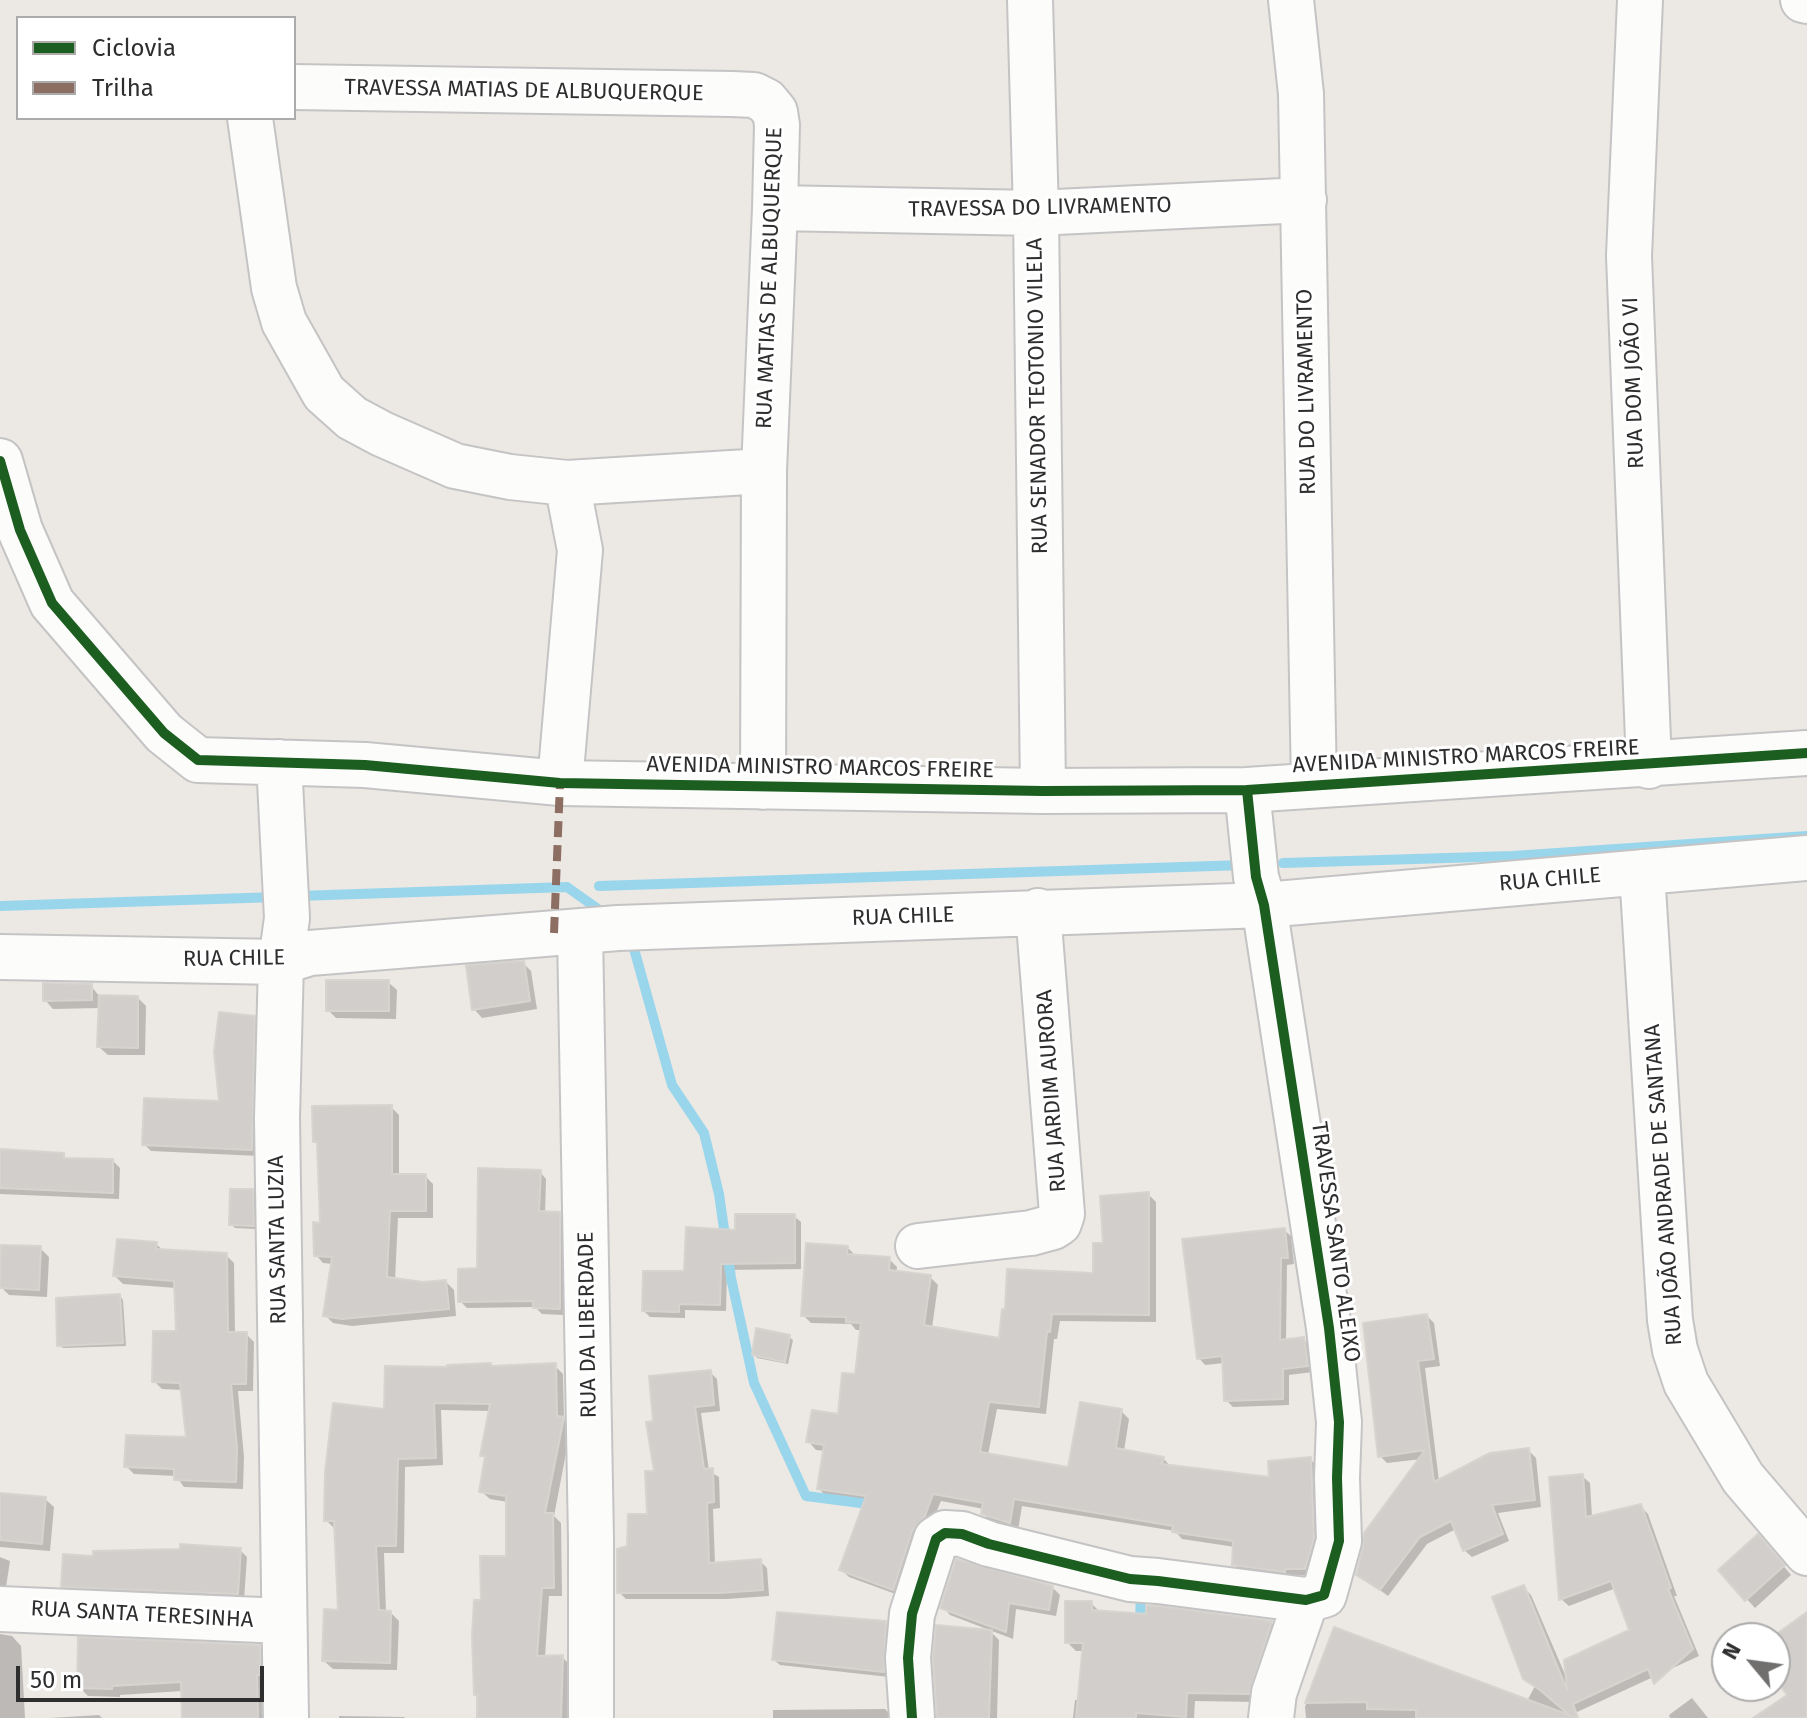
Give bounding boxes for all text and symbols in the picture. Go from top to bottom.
legend [16,16,296,120]
text: Ciclovia [92,34,176,62]
text: Trilha [92,74,154,102]
street label: TRAVESSA MATIAS DE ALBUQUERQUE [344,75,704,107]
street label: RUA MATIAS DE ALBUQUERQUE [752,126,788,430]
street label: TRAVESSA DO LIVRAMENTO [908,193,1172,223]
street label: RUA SENADOR TEOTONIO VILELA [1022,237,1054,555]
street label: RUA DO LIVRAMENTO [1292,289,1322,495]
street label: RUA DOM JOÃO VI [1618,297,1650,469]
street label: AVENIDA MINISTRO MARCOS FREIRE [1292,735,1640,779]
street label: AVENIDA MINISTRO MARCOS FREIRE [646,752,994,784]
street label: RUA CHILE [1498,862,1602,898]
street label: RUA CHILE [851,902,955,932]
street label: RUA CHILE [183,945,285,973]
street label: RUA JARDIM AURORA [1032,989,1072,1193]
street label: RUA JOÃO ANDRADE DE SANTANA [1640,1023,1688,1347]
street label: TRAVESSA SANTO ALEIXO [1305,1120,1365,1364]
street label: RUA SANTA LUZIA [263,1155,293,1325]
street label: RUA DA LIBERDADE [573,1231,603,1419]
street label: RUA SANTA TERESINHA [30,1596,254,1634]
north arrow [1711,1622,1791,1702]
text: N [1716,1638,1747,1664]
scale bar [20,1650,268,1700]
text: 50 m [30,1666,82,1694]

